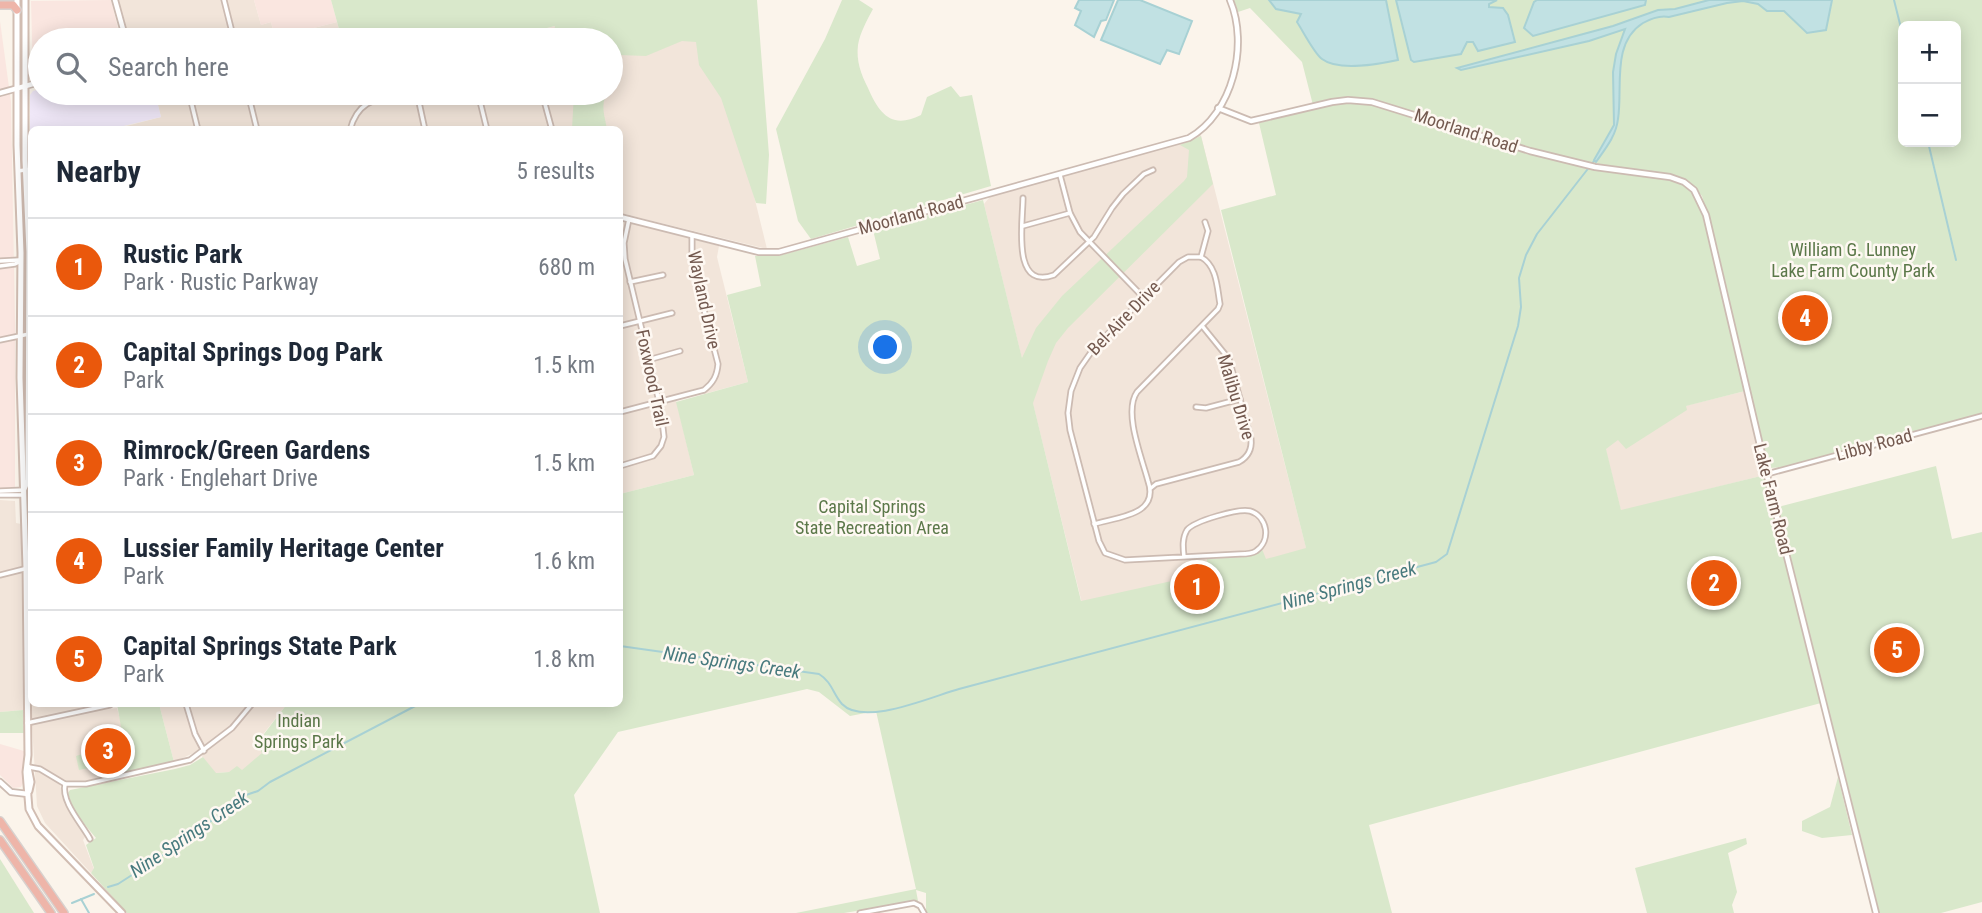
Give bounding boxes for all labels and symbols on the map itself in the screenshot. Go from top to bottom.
street label: Moorland Road [1412,104,1521,157]
street label: Moorland Road [856,190,966,239]
park label: William G. Lunney Lake Farm County Park [1771,239,1935,281]
street label: Wayland Drive [684,249,725,351]
street label: Bel-Aire Drive [1083,276,1164,359]
pin: 4 [1782,292,1828,344]
street label: Foxwood Trail [632,328,673,428]
your location [868,330,902,364]
street label: Malibu Drive [1214,352,1259,442]
street label: Libby Road [1833,424,1914,465]
street label: Lake Farm Road [1750,441,1797,557]
park label: Capital Springs State Recreation Area [795,496,949,538]
water label: Nine Springs Creek [1279,556,1420,614]
pin: 2 [1691,557,1737,609]
pin: 1 [1174,561,1220,613]
pin: 5 [1874,624,1920,676]
water label: Nine Springs Creek [662,641,803,684]
park label: Indian Springs Park [254,710,344,752]
pin: 3 [85,725,131,777]
water label: Nine Springs Creek [126,786,254,883]

